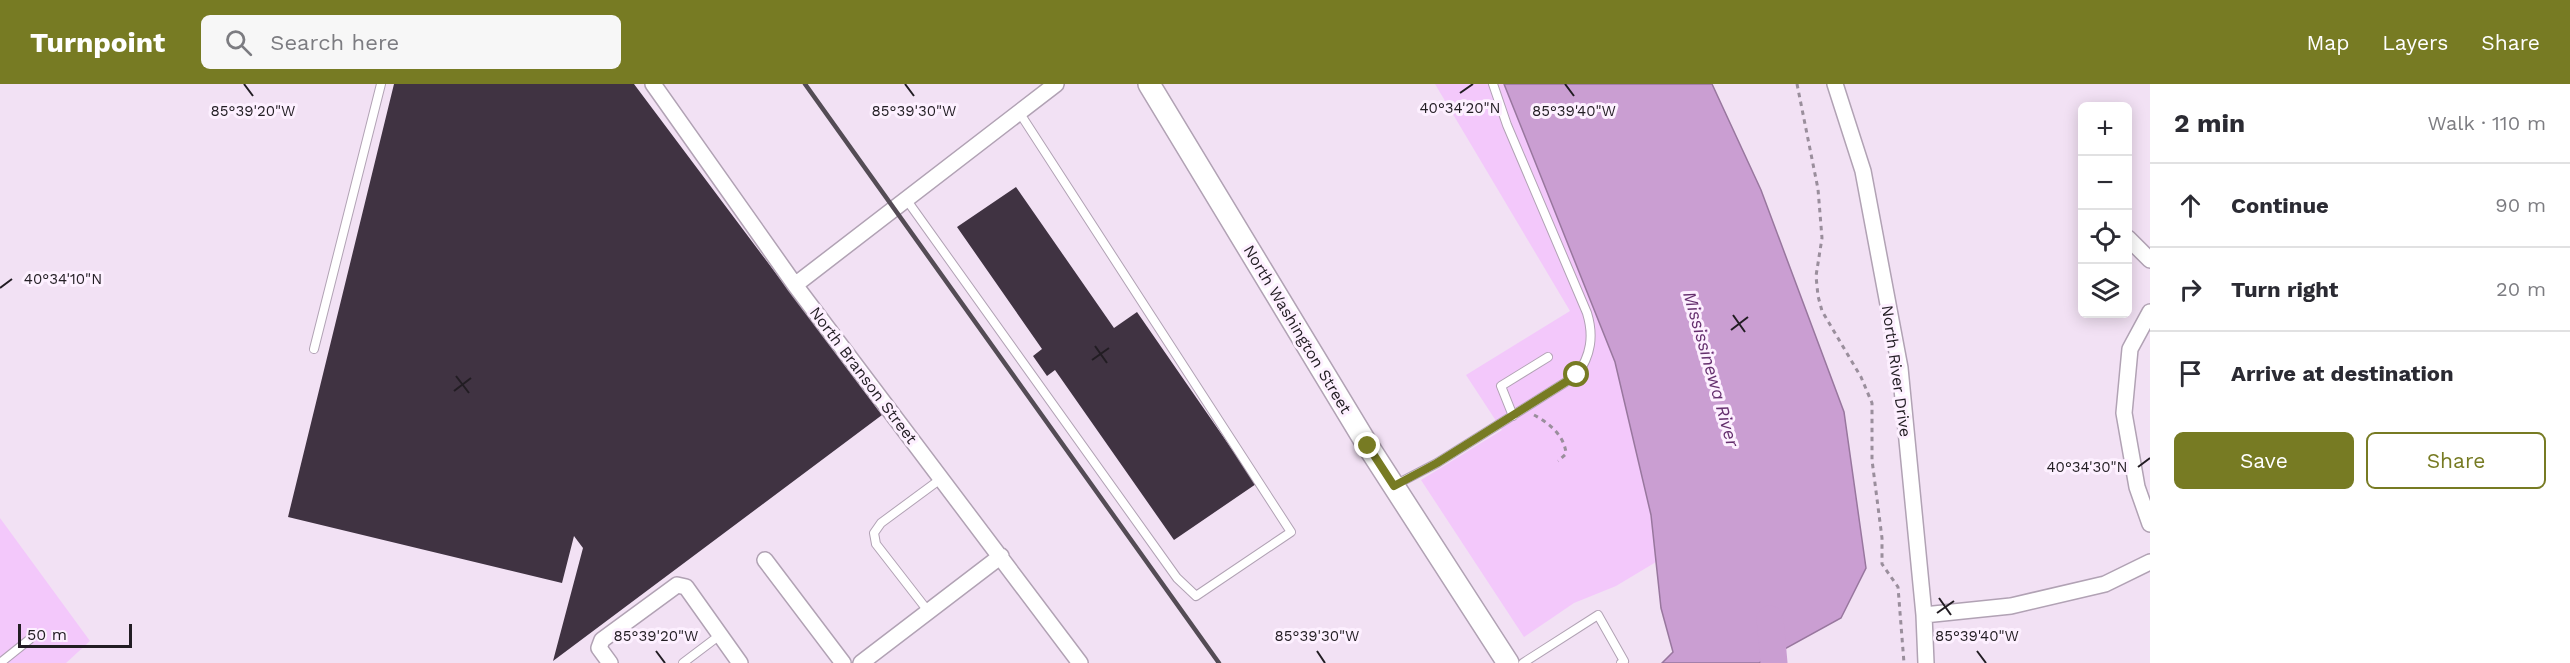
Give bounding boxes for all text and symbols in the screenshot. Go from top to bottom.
search box [201,15,621,69]
text: Turnpoint [30,26,165,59]
icon: search [222,26,255,59]
text: Search here [270,30,399,55]
text: Map [2306,30,2349,55]
text: Layers [2382,30,2448,55]
text: Share [2481,30,2540,55]
text: 40°34'20"N [1419,99,1501,117]
text: 85°39'20"W [211,102,295,120]
text: 85°39'30"W [872,102,956,120]
text: 85°39'40"W [1532,102,1616,120]
map controls [2078,102,2132,318]
button: + [2078,102,2132,156]
text: 2 min [2174,108,2245,138]
text: Walk · 110 m [2428,111,2546,135]
button: − [2078,156,2132,210]
icon: ahead [2174,189,2207,222]
text: Continue [2231,193,2329,218]
text: 90 m [2495,193,2546,217]
button: locate [2078,210,2132,264]
street label: North Washington Street [1240,241,1356,417]
button: layers [2078,264,2132,318]
text: 40°34'10"N [24,270,102,288]
icon: right [2174,273,2207,306]
text: Turn right [2231,277,2338,302]
text: 20 m [2496,277,2546,301]
water label: Mississinewa River [1679,289,1744,450]
street label: North Branson Street [806,303,921,448]
street label: North River Drive [1878,304,1915,438]
icon: arrive [2174,357,2207,390]
route start [1563,361,1589,387]
text: Arrive at destination [2231,361,2454,386]
route end [1354,432,1380,458]
button: Save [2174,432,2354,489]
button: Share [2366,432,2546,489]
text: 40°34'30"N [2046,458,2128,476]
scale bar [18,621,132,648]
text: 50 m [27,625,67,644]
text: 85°39'20"W [614,627,698,645]
text: 85°39'30"W [1275,627,1359,645]
text: 85°39'40"W [1935,627,2019,645]

